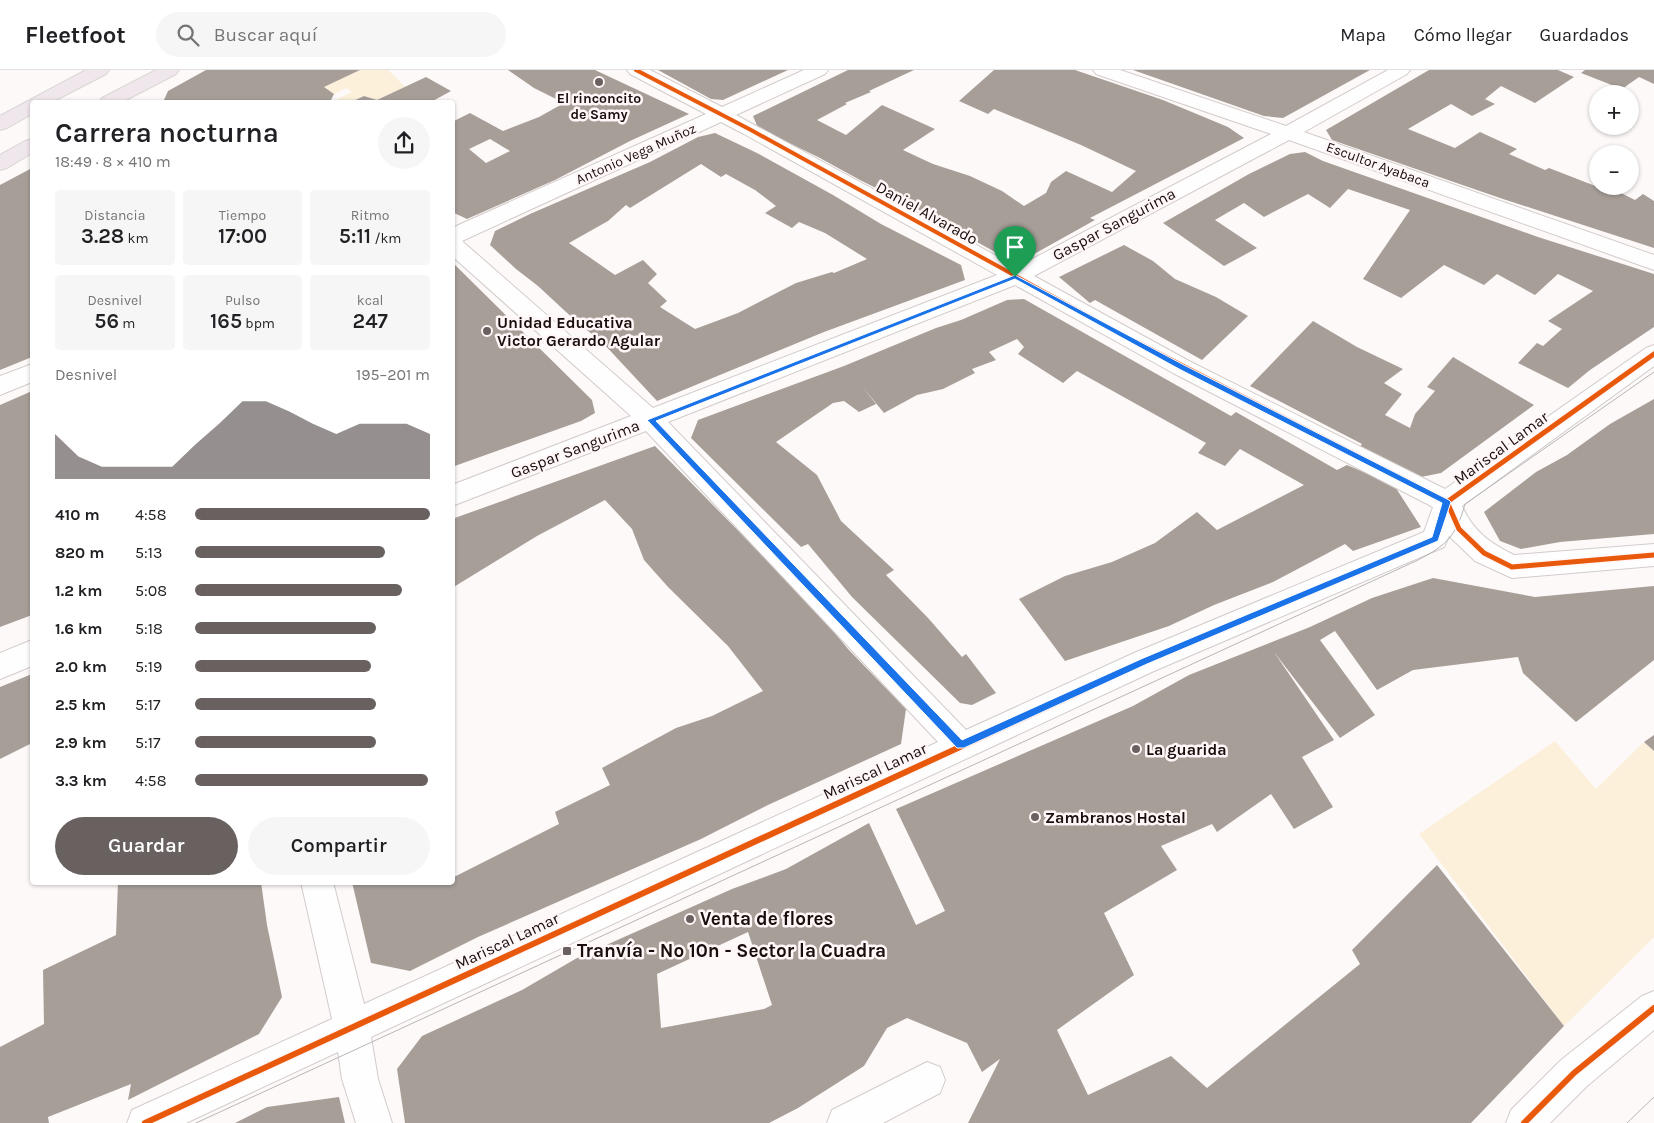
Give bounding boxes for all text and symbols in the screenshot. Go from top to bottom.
search box [156,12,506,57]
text: Fleetfoot [25,21,126,49]
icon: search [174,21,202,49]
text: Buscar aquí [214,24,317,46]
text: Mapa [1340,24,1386,46]
text: Cómo llegar [1414,24,1512,46]
text: Guardados [1540,24,1629,46]
marker: El rinconcito de Samy [593,76,605,88]
map controls [1589,85,1639,195]
button: + [1589,85,1639,135]
place label: El rinconcito de Samy [557,90,641,123]
text: Carrera nocturna [55,116,279,149]
button: share [378,117,430,169]
street label: Antonio Vega Muñoz [573,120,699,188]
street label: Escultor Ayabaca [1324,138,1432,192]
button: − [1589,145,1639,195]
text: 18:49 · 8 × 410 m [55,152,171,171]
street label: Daniel Alvarado [873,177,981,249]
street label: Gaspar Sangurima [1049,184,1179,264]
text: Distancia [84,207,145,224]
text: Tiempo [219,207,266,224]
text: Ritmo [351,207,390,224]
text: 3.28 [81,224,124,248]
text: 17:00 [218,224,267,248]
text: 5:11 [339,224,371,248]
pin [994,226,1036,277]
text: km [124,230,149,247]
text: /km [371,230,401,247]
icon: arrive [1001,233,1029,261]
text: Desnivel [88,292,142,309]
text: Pulso [225,292,260,309]
text: kcal [357,292,384,309]
text: 56 [94,309,119,333]
text: 165 [210,309,242,333]
text: 247 [353,309,388,333]
place label: Unidad Educativa Victor Gerardo Agular [497,313,661,350]
text: m [119,315,135,332]
text: bpm [242,315,275,332]
marker: Unidad Educativa Victor Gerardo Agular [481,325,493,337]
text: Desnivel [55,365,117,384]
text: 195–201 m [356,365,430,384]
street label: Mariscal Lamar [1450,407,1552,489]
street label: Gaspar Sangurima [508,416,642,482]
text: 410 m [55,505,100,524]
text: 4:58 [135,505,167,524]
text: 820 m [55,543,104,562]
text: 5:13 [135,543,162,562]
text: 1.2 km [55,581,103,600]
text: 5:08 [135,581,167,600]
text: 1.6 km [55,619,103,638]
text: 5:18 [135,619,163,638]
text: 2.0 km [55,657,107,676]
text: 5:19 [135,657,162,676]
text: 2.5 km [55,695,106,714]
text: 5:17 [135,695,161,714]
text: 2.9 km [55,733,107,752]
text: 5:17 [135,733,161,752]
street label: Mariscal Lamar [820,739,930,803]
place label: La guarida [1146,740,1227,759]
marker: La guarida [1130,743,1142,755]
text: 3.3 km [55,771,107,790]
text: 4:58 [135,771,167,790]
place label: Zambranos Hostal [1045,808,1186,827]
marker: Zambranos Hostal [1029,811,1041,823]
button: Guardar [55,817,238,875]
button: Compartir [248,817,430,875]
place label: Venta de flores [700,908,834,930]
street label: Mariscal Lamar [452,909,562,973]
marker: Venta de flores [684,913,696,925]
place label: Tranvía - Nº 10n - Sector la Cuadra [577,940,886,962]
marker: Tranvía - Nº 10n - Sector la Cuadra [561,945,573,957]

